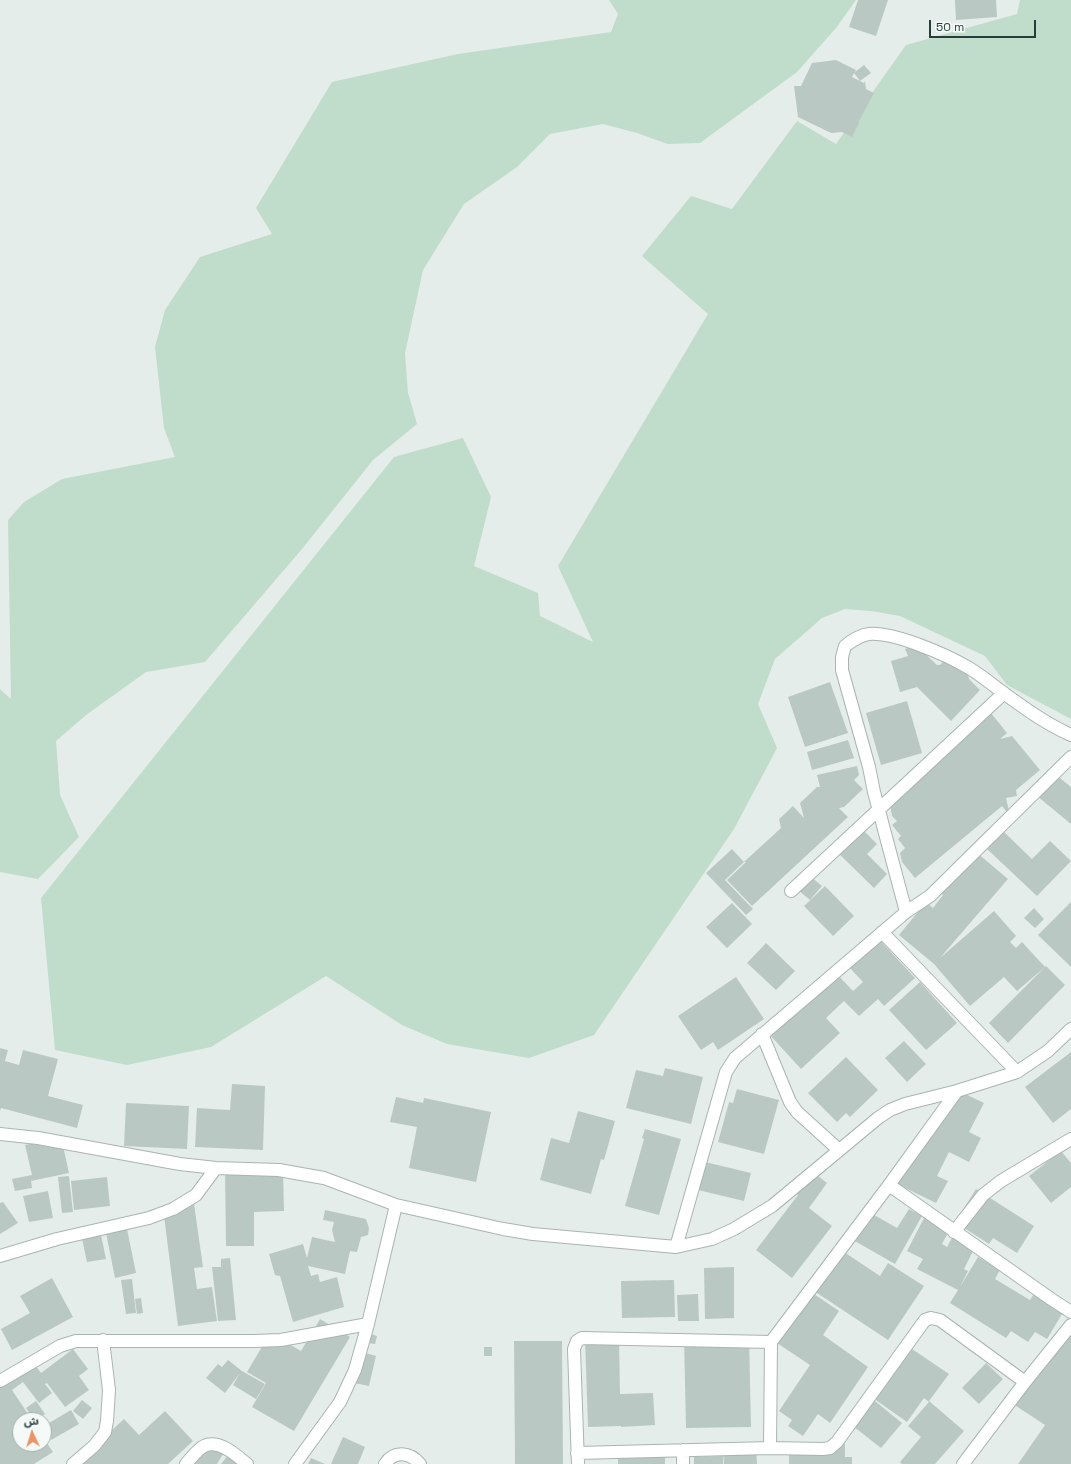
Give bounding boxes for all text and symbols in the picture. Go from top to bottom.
scale bar [931,12,1038,38]
text: 50 m [936,19,964,35]
north arrow [12,1412,52,1452]
text: ش [23,1414,39,1429]

